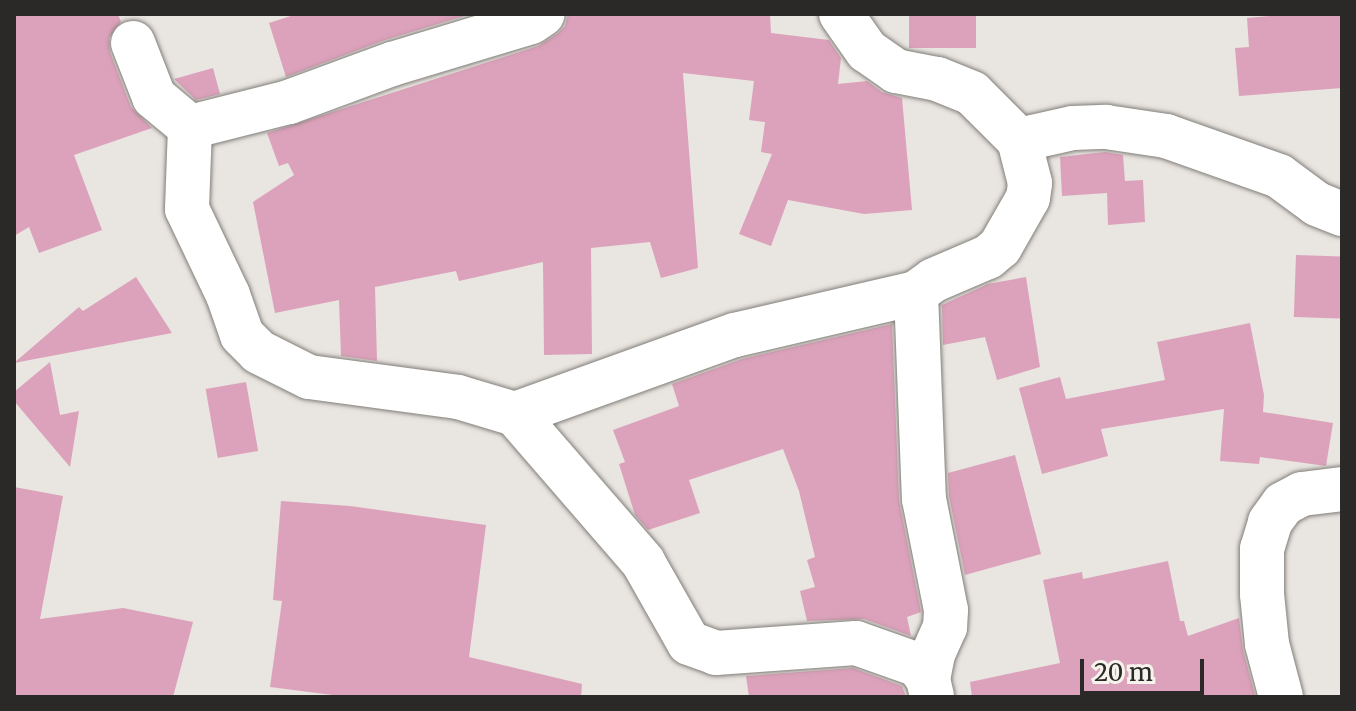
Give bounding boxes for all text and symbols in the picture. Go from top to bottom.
scale bar [1084,643,1208,693]
text: 20 m [1094,657,1153,688]

